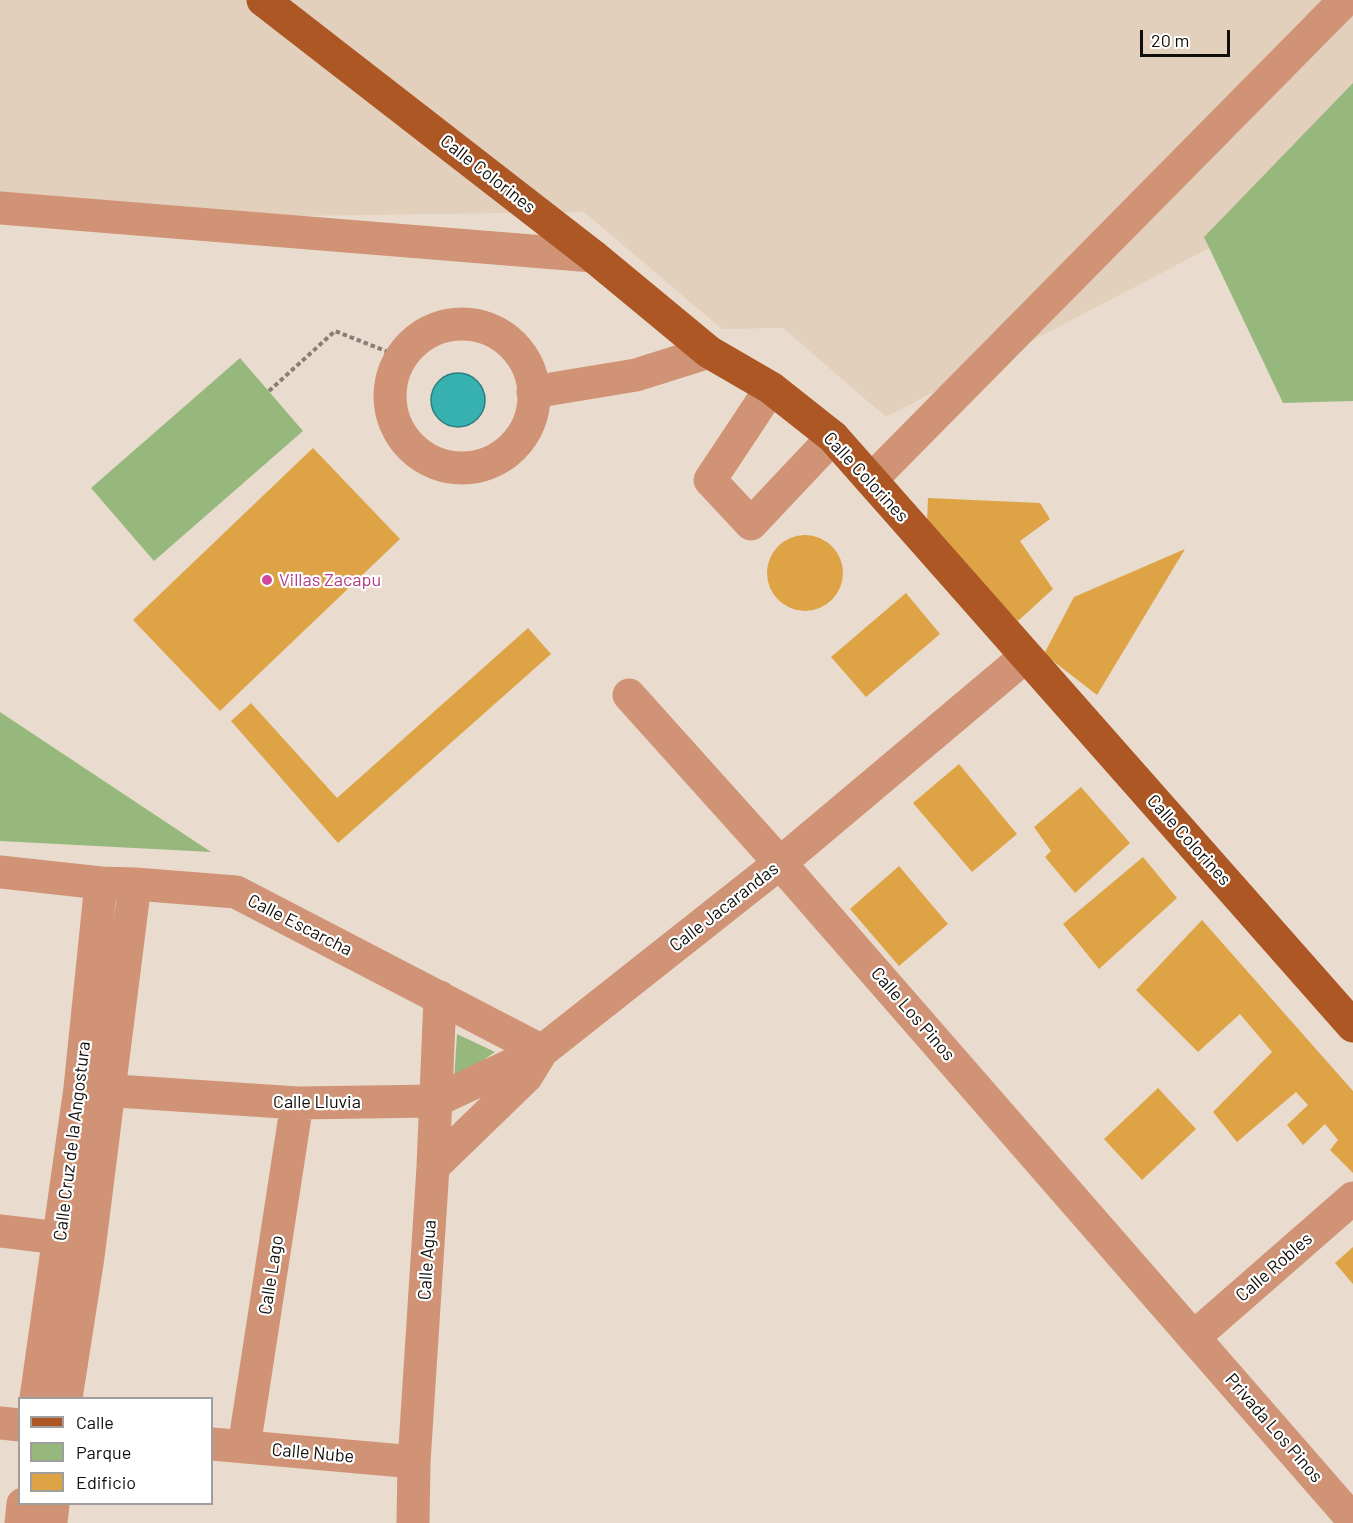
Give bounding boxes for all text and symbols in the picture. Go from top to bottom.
scale bar [1143,18,1233,56]
text: 20 m [1151,29,1189,51]
street label: Calle Colorines [436,130,540,218]
street label: Calle Colorines [819,428,913,526]
place label: Villas Zacapu [279,569,381,591]
marker: Villas Zacapu [260,573,274,587]
street label: Calle Colorines [1143,790,1235,890]
street label: Calle Jacarandas [665,858,783,956]
street label: Calle Escarcha [244,889,356,961]
street label: Calle Los Pinos [866,963,960,1065]
street label: Calle Cruz de la Angostura [49,1040,95,1242]
street label: Calle Lluvia [273,1091,361,1113]
street label: Calle Agua [413,1219,441,1301]
street label: Calle Robles [1231,1228,1317,1306]
street label: Calle Lago [254,1234,288,1316]
street label: Privada Los Pinos [1221,1369,1327,1487]
legend [18,1397,213,1505]
text: Calle [76,1411,114,1433]
street label: Calle Nube [271,1439,355,1467]
text: Parque [76,1441,131,1463]
text: Edificio [76,1471,136,1493]

